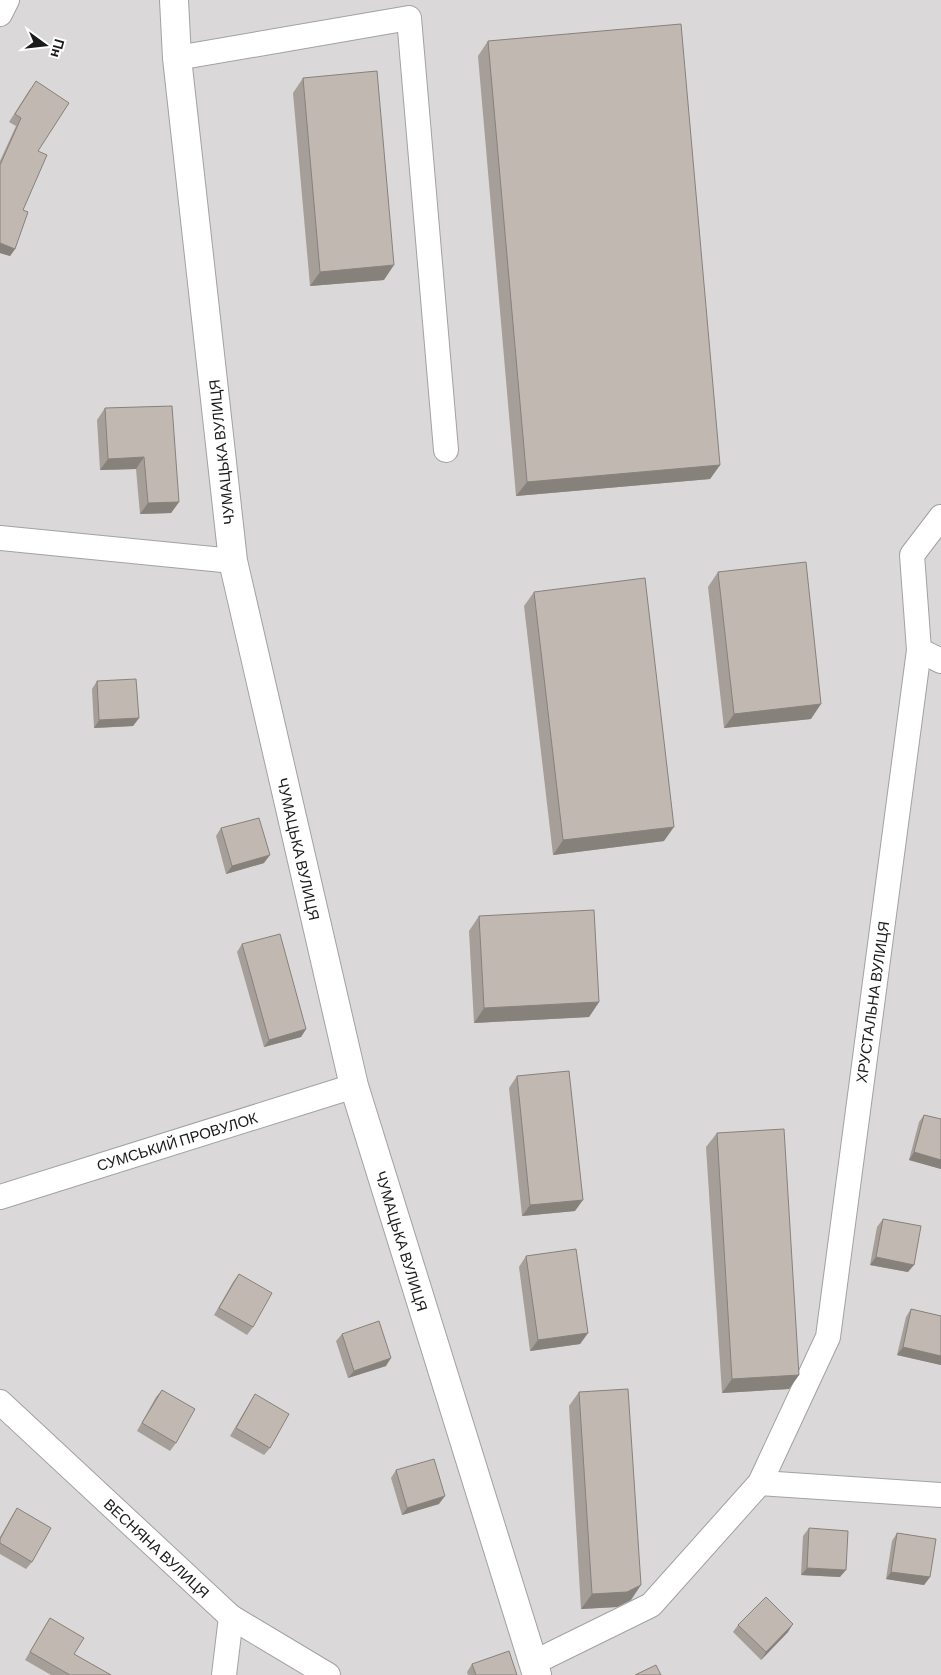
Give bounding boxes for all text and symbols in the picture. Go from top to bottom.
north arrow [20,20,70,70]
text: Пн [47,37,69,60]
street label: ЧУМАЦЬКА ВУЛИЦЯ [204,379,238,525]
street label: ЧУМАЦЬКА ВУЛИЦЯ [274,776,324,922]
street label: ХРУСТАЛЬНА ВУЛИЦЯ [852,920,892,1084]
street label: СУМСЬКИЙ ПРОВУЛОК [94,1108,260,1174]
street label: ЧУМАЦЬКА ВУЛИЦЯ [372,1169,432,1313]
street label: ВЕСНЯНА ВУЛИЦЯ [101,1495,213,1601]

